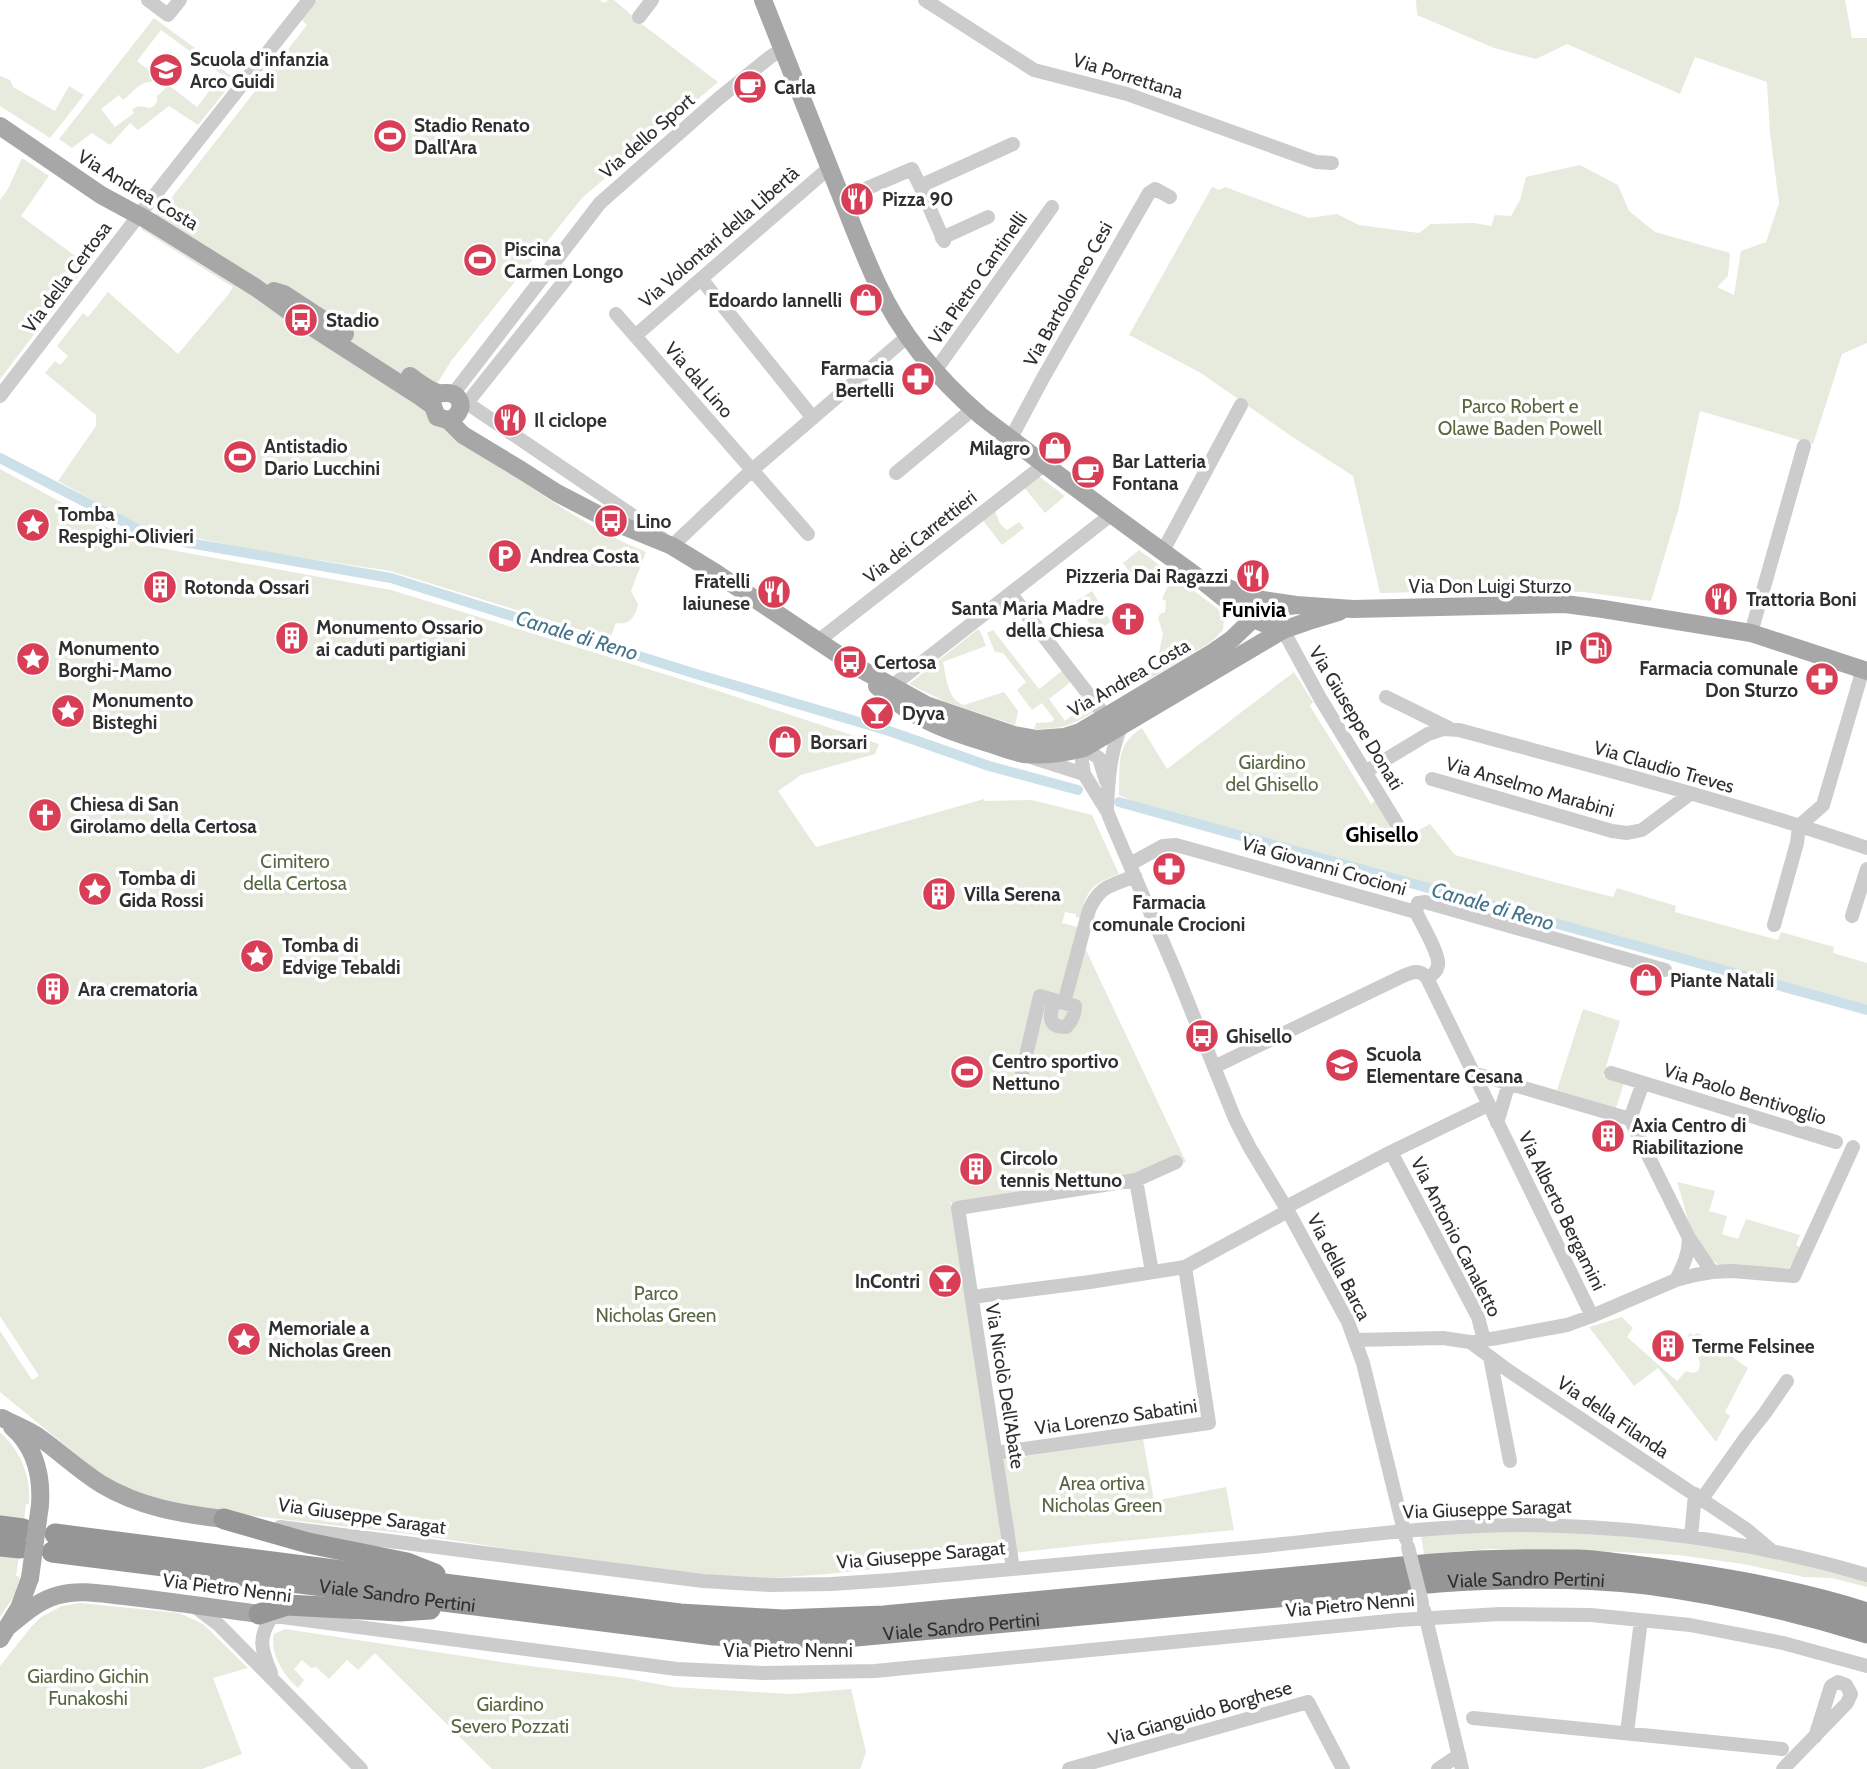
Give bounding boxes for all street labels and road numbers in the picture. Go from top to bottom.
street label: Via Porrettana [1070,48,1186,104]
street label: Via dello Sport [595,88,700,183]
street label: Via Andrea Costa [73,145,203,235]
street label: Via Volontari della Libertà [635,161,803,313]
street label: Via Pietro Cantinelli [924,207,1032,349]
street label: Via della Certosa [18,217,116,337]
street label: Via Bartolomeo Cesi [1019,218,1117,370]
street label: Via dal Lino [660,337,738,423]
street label: Via dei Carrettieri [859,486,981,588]
street label: Via Don Luigi Sturzo [1409,575,1571,598]
street label: Via Andrea Costa [1064,634,1194,722]
street label: Via Giuseppe Donati [1304,642,1408,794]
street label: Via Claudio Treves [1591,736,1737,798]
street label: Via Anselmo Marabini [1443,752,1617,822]
street label: Via Giovanni Crocioni [1239,831,1409,901]
street label: Via Paolo Bentivoglio [1661,1058,1829,1130]
street label: Via Alberto Bergamini [1513,1128,1611,1294]
street label: Via Antonio Canaletto [1406,1153,1506,1321]
street label: Via della Barca [1302,1210,1376,1324]
street label: Via Nicolò Dell'Abate [981,1302,1029,1471]
street label: Via della Filanda [1553,1371,1673,1463]
street label: Via Lorenzo Sabatini [1033,1394,1199,1440]
street label: Via Giuseppe Saragat [277,1493,448,1539]
street label: Via Giuseppe Saragat [1402,1495,1573,1523]
street label: Via Giuseppe Saragat [836,1536,1007,1574]
street label: Viale Sandro Pertini [1447,1567,1606,1593]
street label: Via Pietro Nenni [161,1569,293,1607]
street label: Viale Sandro Pertini [318,1574,477,1616]
street label: Via Pietro Nenni [1285,1588,1415,1622]
street label: Viale Sandro Pertini [882,1608,1041,1645]
street label: Via Pietro Nenni [723,1639,853,1662]
street label: Via Gianguido Borghese [1106,1676,1295,1750]

